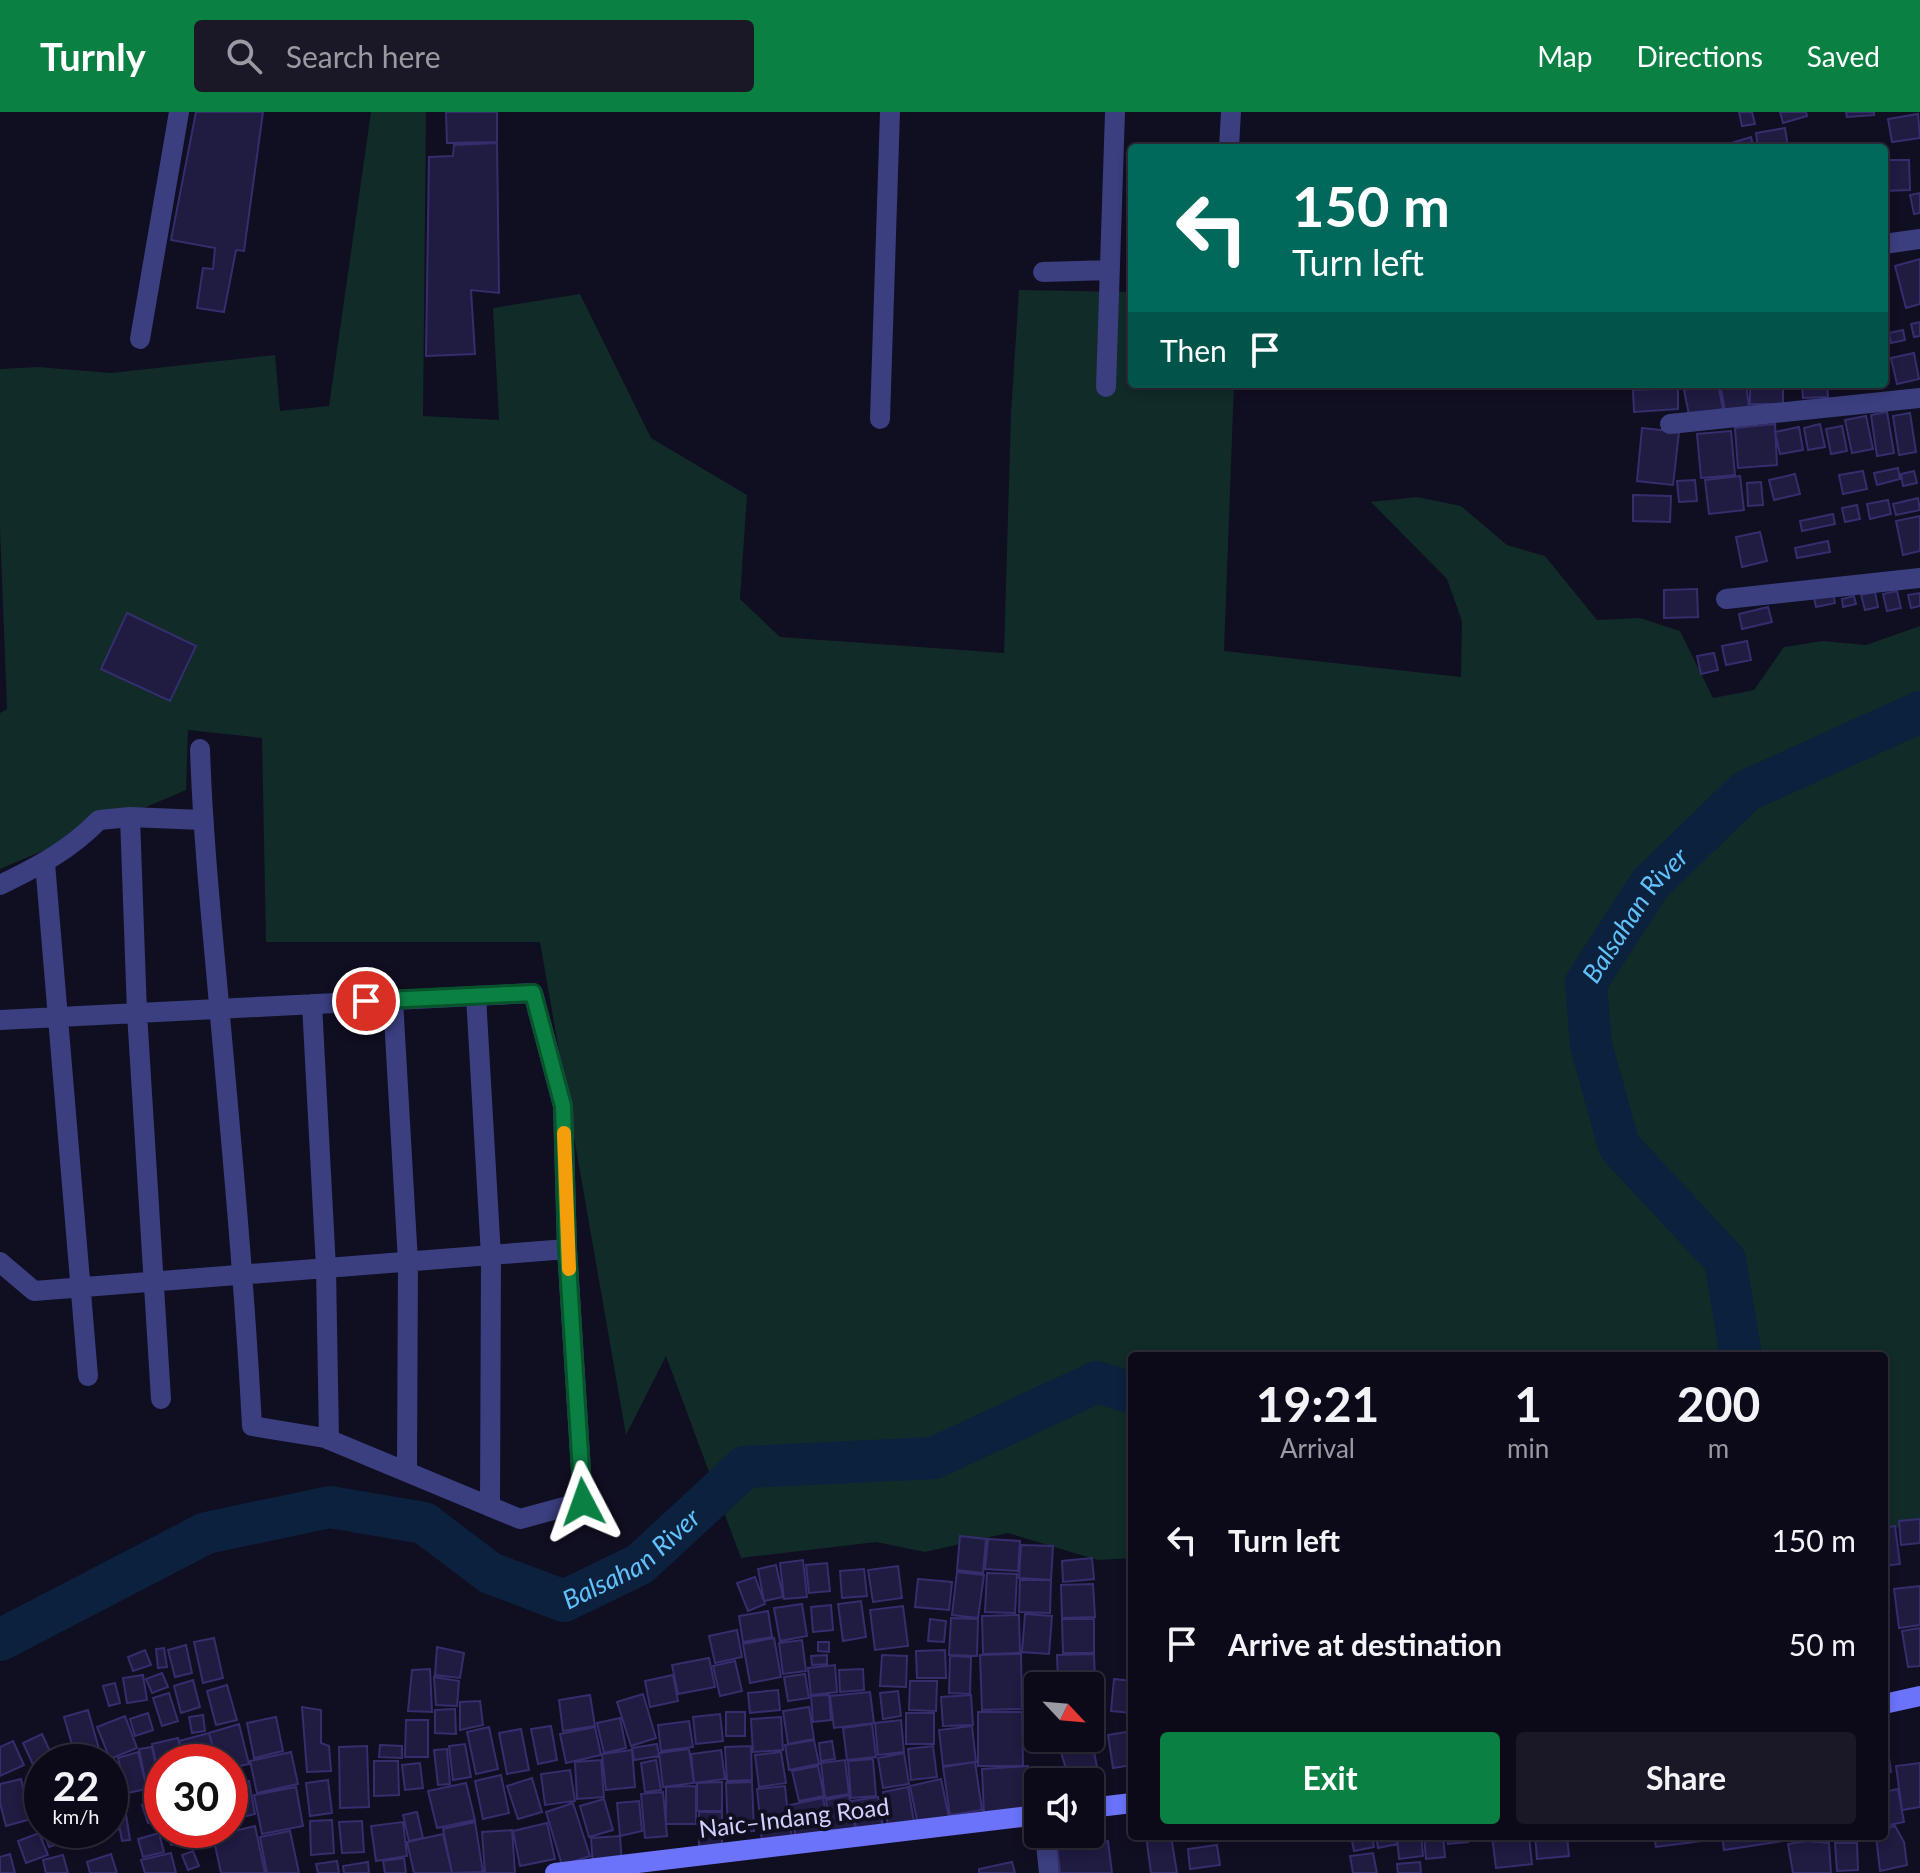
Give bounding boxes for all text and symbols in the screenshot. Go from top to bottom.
search box [194,20,754,92]
text: Turnly [40,33,146,79]
icon: search [222,34,266,78]
text: Search here [286,38,441,74]
text: Map [1537,39,1592,73]
text: Directions [1636,39,1763,73]
text: Saved [1807,39,1880,73]
text: 150 m [1292,172,1450,239]
icon: left [1160,176,1264,280]
text: Turn left [1292,240,1424,284]
icon: arrive [1243,328,1287,372]
text: Then [1160,332,1227,368]
water label: Balsahan River [1575,840,1695,988]
pin [332,967,400,1035]
icon: arrive [344,979,388,1023]
text: 19:21 [1256,1375,1379,1432]
text: 1 [1514,1375,1542,1432]
text: 200 [1677,1375,1760,1432]
text: Arrival [1280,1432,1355,1464]
text: min [1507,1432,1549,1464]
text: m [1708,1432,1729,1464]
position arrow [541,1460,625,1544]
water label: Balsahan River [557,1500,707,1615]
icon: left [1160,1518,1204,1562]
text: Turn left [1228,1522,1340,1558]
text: 150 m [1771,1522,1856,1558]
icon: arrive [1160,1622,1204,1666]
text: Arrive at destination [1228,1626,1502,1662]
text: 50 m [1789,1626,1856,1662]
north arrow [1024,1672,1104,1752]
map controls [1024,1672,1104,1848]
button: Exit [1160,1732,1500,1824]
button: Share [1516,1732,1856,1824]
speed limit sign: 30 [144,1744,248,1848]
text: 22 [53,1762,99,1810]
button: sound [1024,1768,1104,1848]
street label: Naic–Indang Road [697,1791,891,1843]
text: km/h [53,1804,99,1828]

